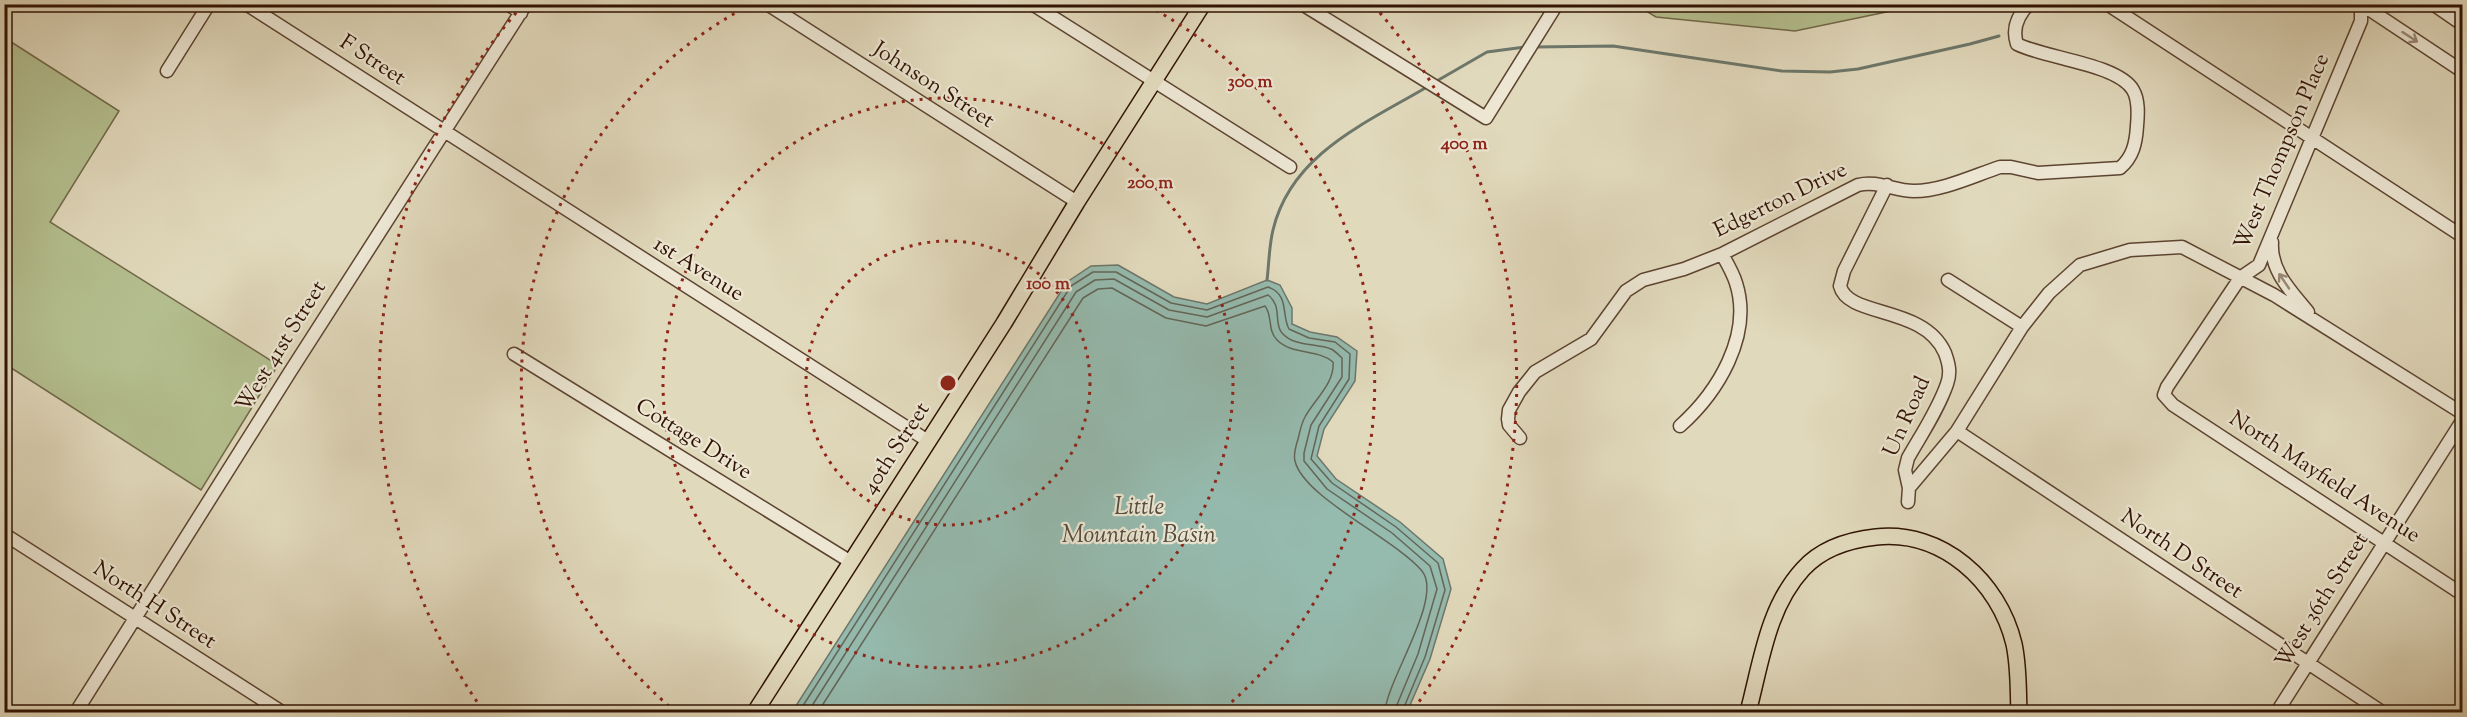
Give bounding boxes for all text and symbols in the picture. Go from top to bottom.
street label: F Street [332,28,412,95]
one-way arrow [2401,31,2418,43]
street label: Johnson Street [865,34,1001,138]
street label: West Thompson Place [2227,49,2339,255]
text: 300 m [1228,70,1273,96]
text: 400 m [1440,132,1487,158]
street label: Edgerton Drive [1709,155,1853,247]
text: 200 m [1127,171,1173,197]
street label: 1st Avenue [646,229,750,311]
text: 100 m [1026,272,1070,298]
one-way arrow [2278,274,2290,290]
street label: West 41st Street [229,275,335,419]
street label: Un Road [1876,372,1940,462]
centre of rings [938,373,958,393]
street label: Cottage Drive [628,391,758,489]
street label: 40th Street [855,396,939,501]
street label: North Mayfield Avenue [2222,404,2426,552]
water label: Little Mountain Basin [1062,491,1217,553]
street label: North D Street [2113,502,2249,608]
street label: West 36th Street [2268,526,2378,675]
street label: North H Street [86,554,222,658]

